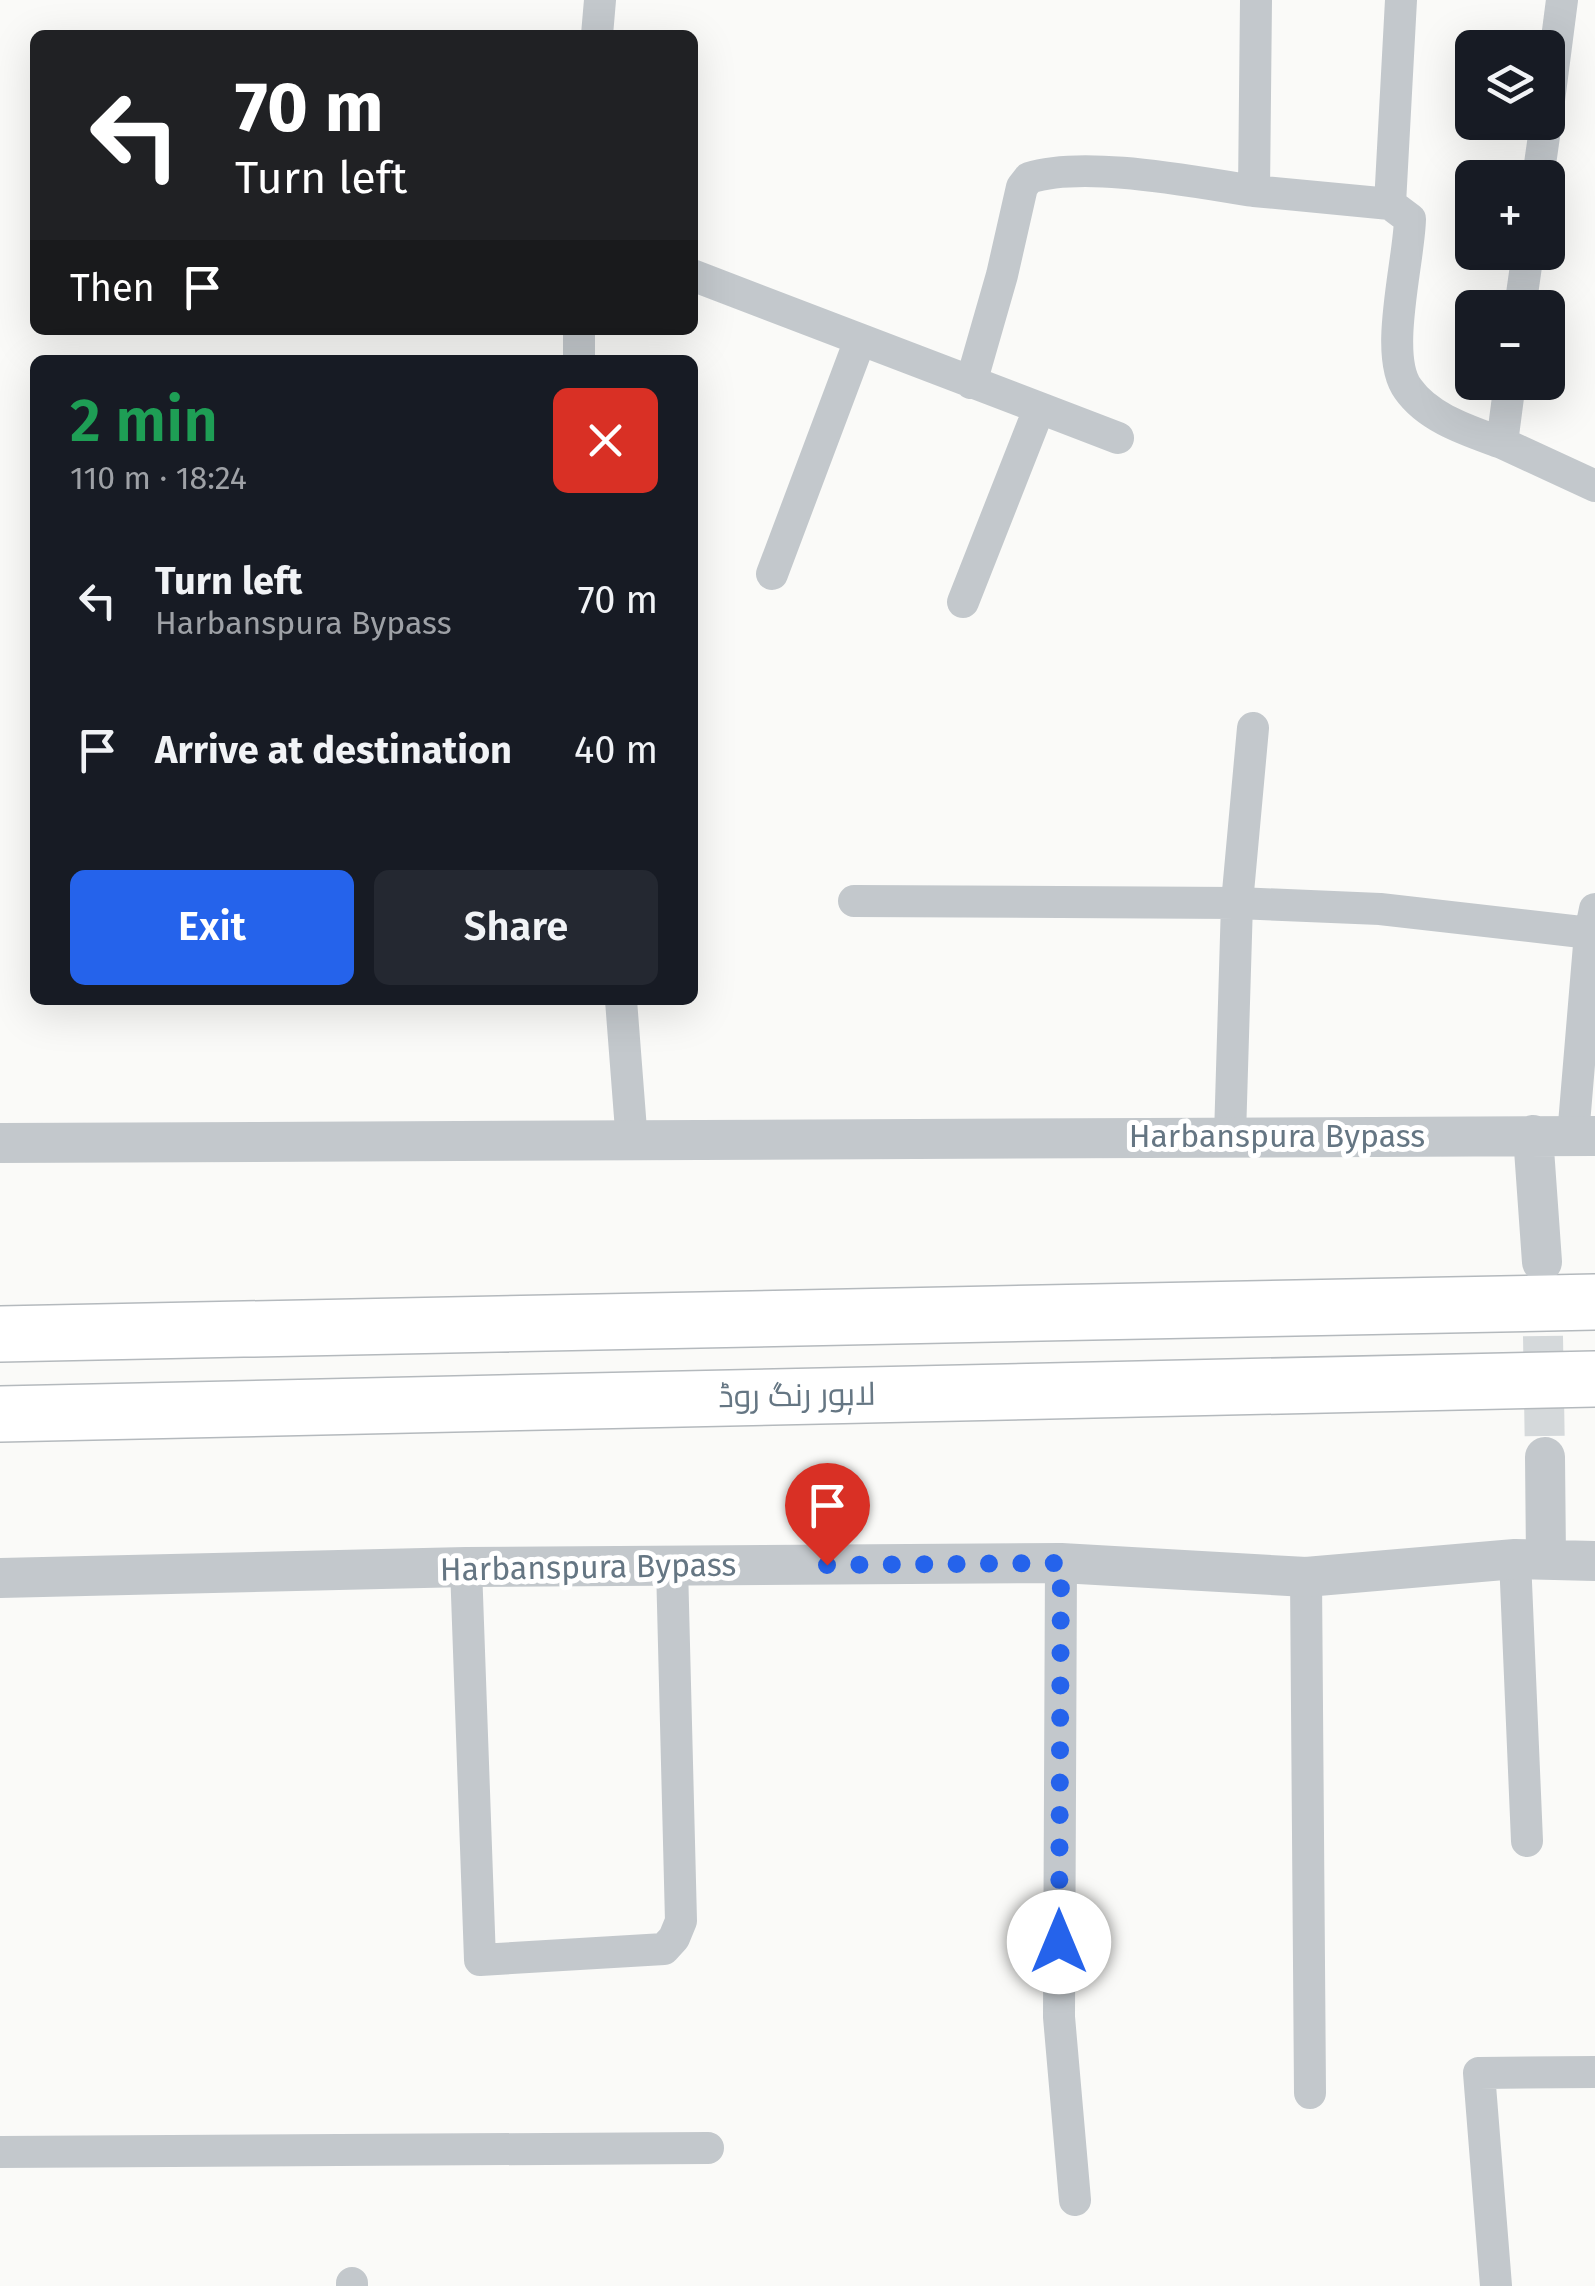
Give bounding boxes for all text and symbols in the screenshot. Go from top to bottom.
map controls [1455,30,1565,400]
button: layers [1455,30,1565,140]
text: 70 m [235,66,384,150]
icon: left [70,70,200,200]
text: Turn left [235,151,407,205]
button: + [1455,160,1565,270]
icon: arrive [175,260,230,315]
text: Then [70,265,155,311]
button: − [1455,290,1565,400]
text: 2 min [70,385,218,457]
button: close [553,388,658,493]
text: 110 m · 18:24 [70,459,247,497]
text: Turn left [155,558,302,604]
icon: left [70,573,125,628]
text: 70 m [578,577,658,623]
text: Harbanspura Bypass [155,604,452,642]
icon: arrive [70,723,125,778]
text: Arrive at destination [155,727,512,773]
text: 40 m [574,727,658,773]
button: Exit [70,870,354,985]
button: Share [374,870,658,985]
street label: Harbanspura Bypass [1129,1117,1425,1155]
street label: لاہور رنگ روڈ [718,1375,876,1417]
pin [785,1463,870,1566]
icon: arrive [800,1478,855,1533]
street label: Harbanspura Bypass [439,1545,737,1589]
position arrow [1007,1890,1111,1994]

